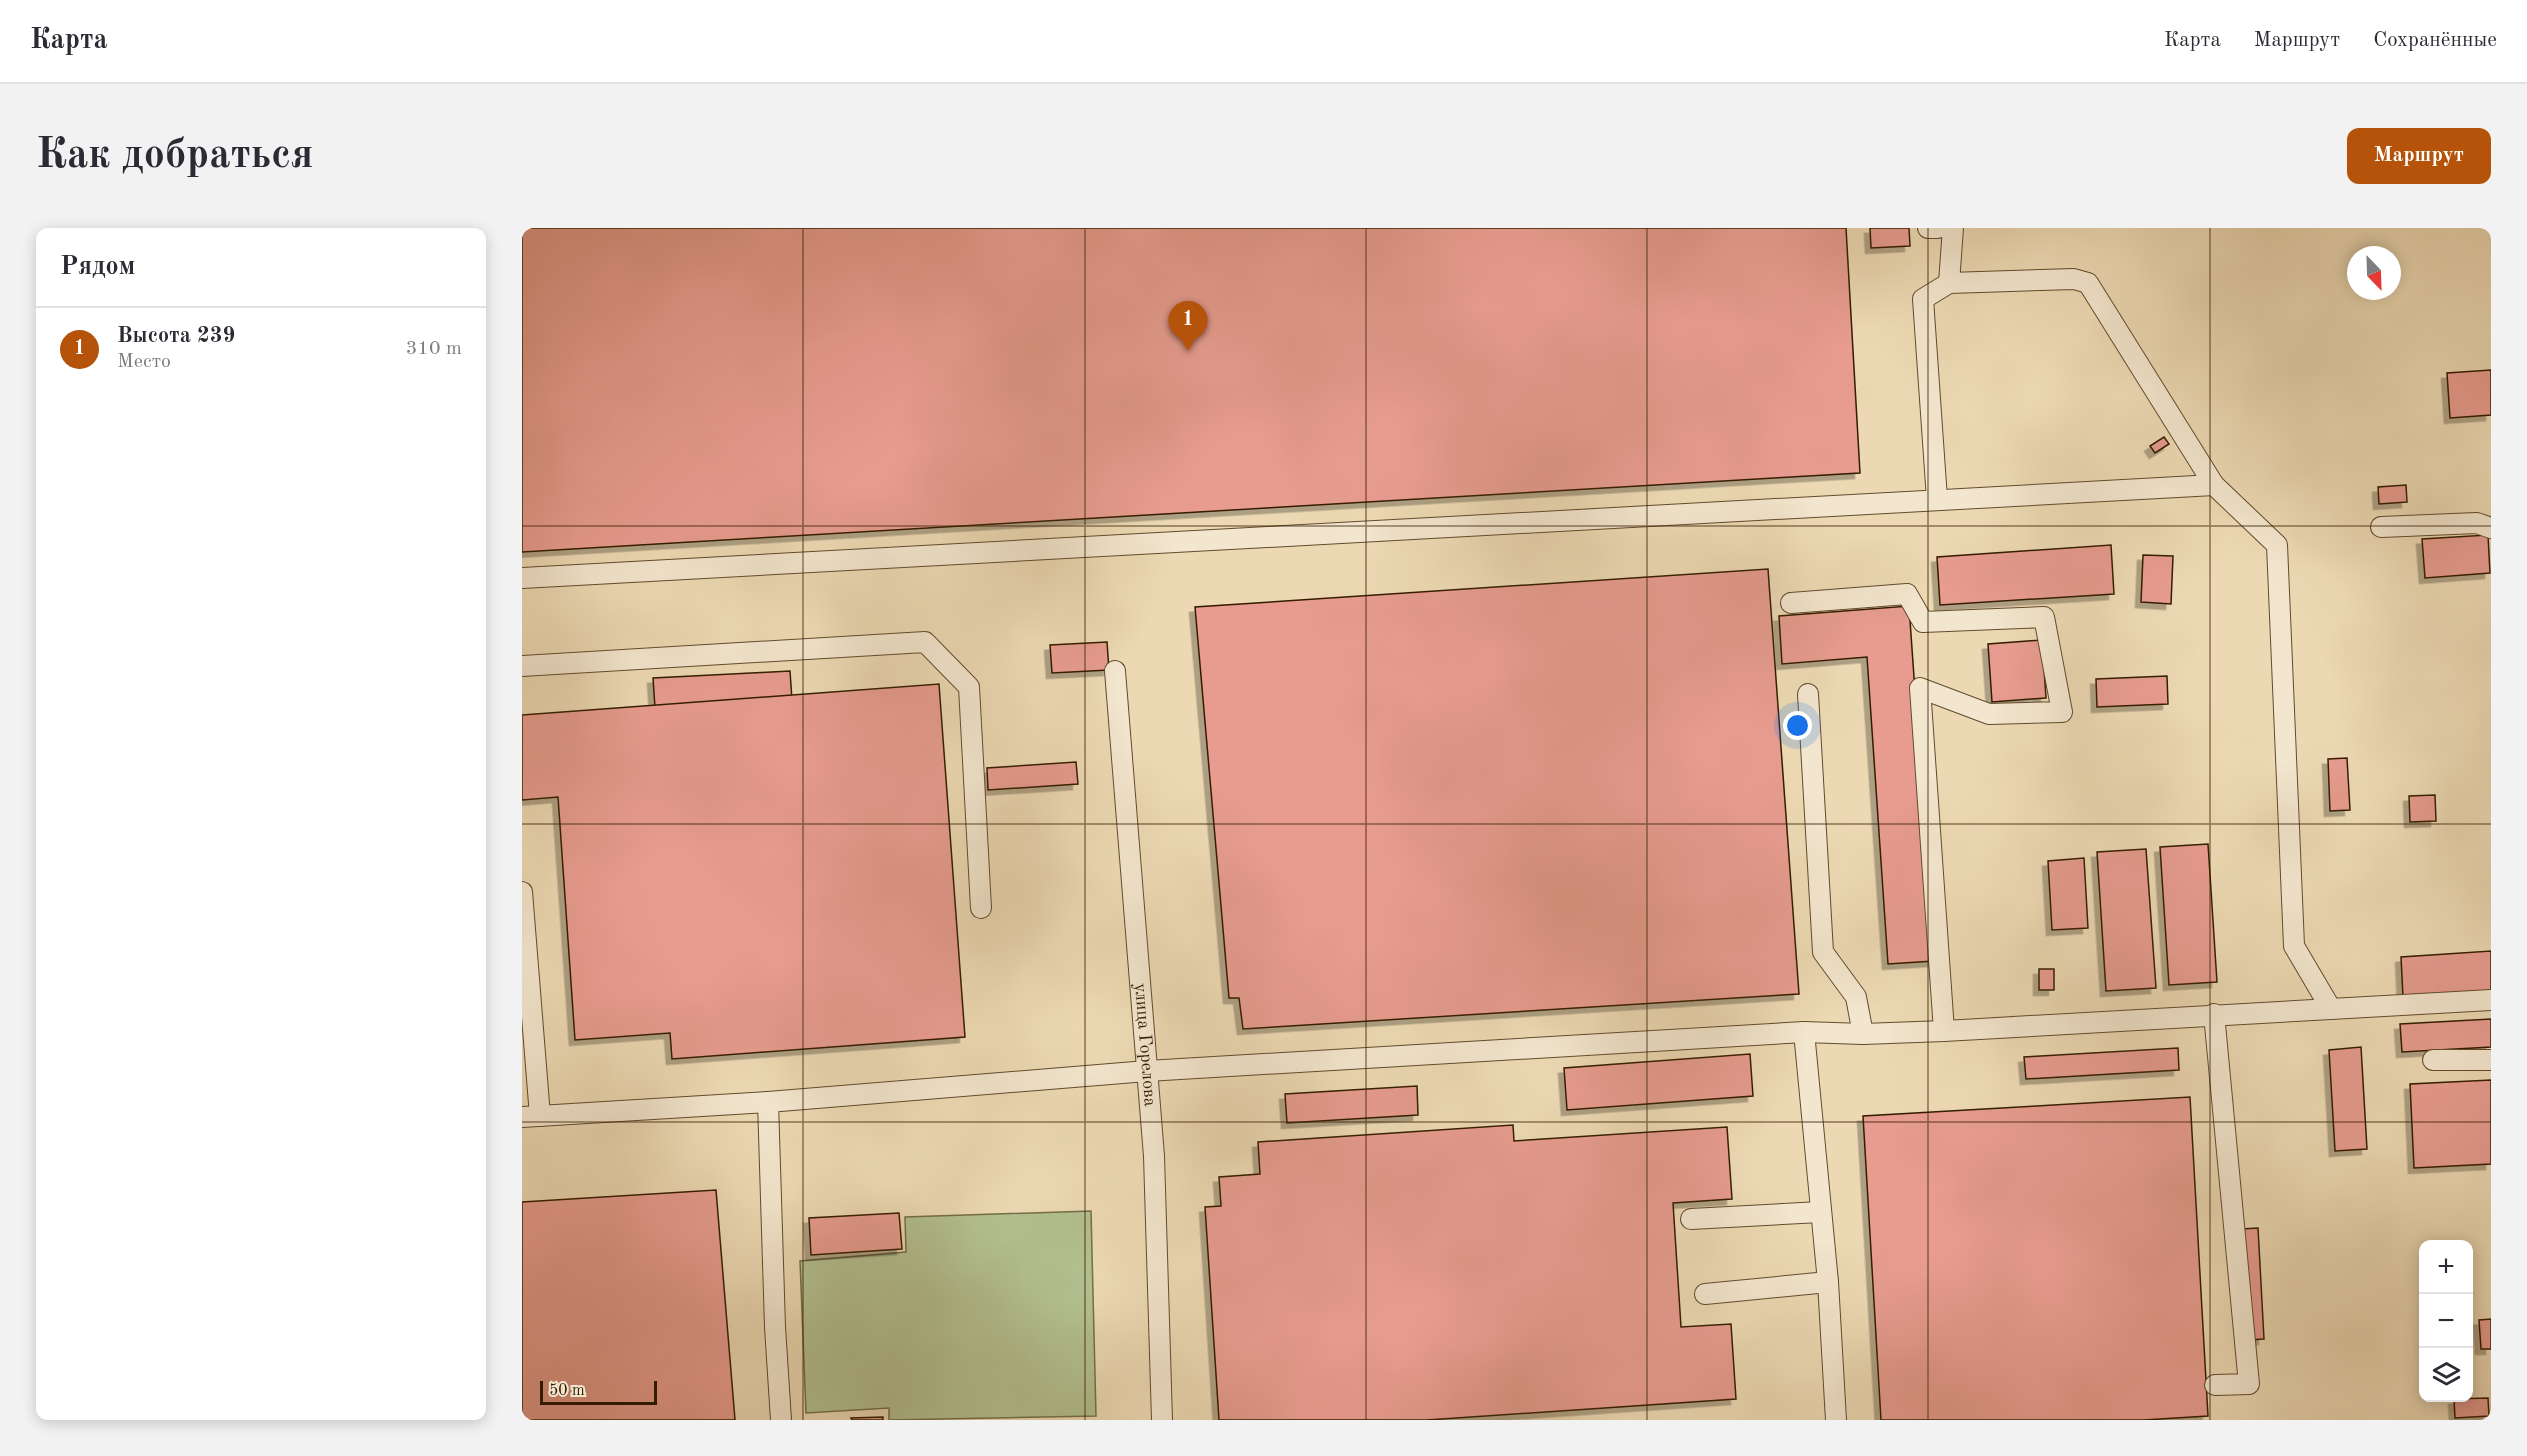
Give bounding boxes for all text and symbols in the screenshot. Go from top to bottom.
text: Карта [30,27,108,55]
text: Карта [2164,30,2221,51]
text: Маршрут [2254,30,2340,51]
text: Сохранённые [2373,30,2497,51]
button: Маршрут [2347,128,2491,184]
text: Как добраться [36,135,313,177]
north arrow [2347,246,2401,300]
text: Рядом [60,254,135,280]
pin: 1 [1168,302,1208,351]
text: Высота 239 [117,325,235,347]
text: 1 [74,339,85,359]
text: 310 m [406,339,462,359]
text: Место [117,352,171,372]
your location [1783,711,1812,740]
street label: улица Горелова [1131,982,1159,1107]
map controls [2419,1240,2473,1402]
button: + [2419,1240,2473,1294]
button: − [2419,1294,2473,1348]
button: layers [2419,1348,2473,1402]
scale bar [540,1378,657,1406]
text: 50 m [549,1383,585,1399]

